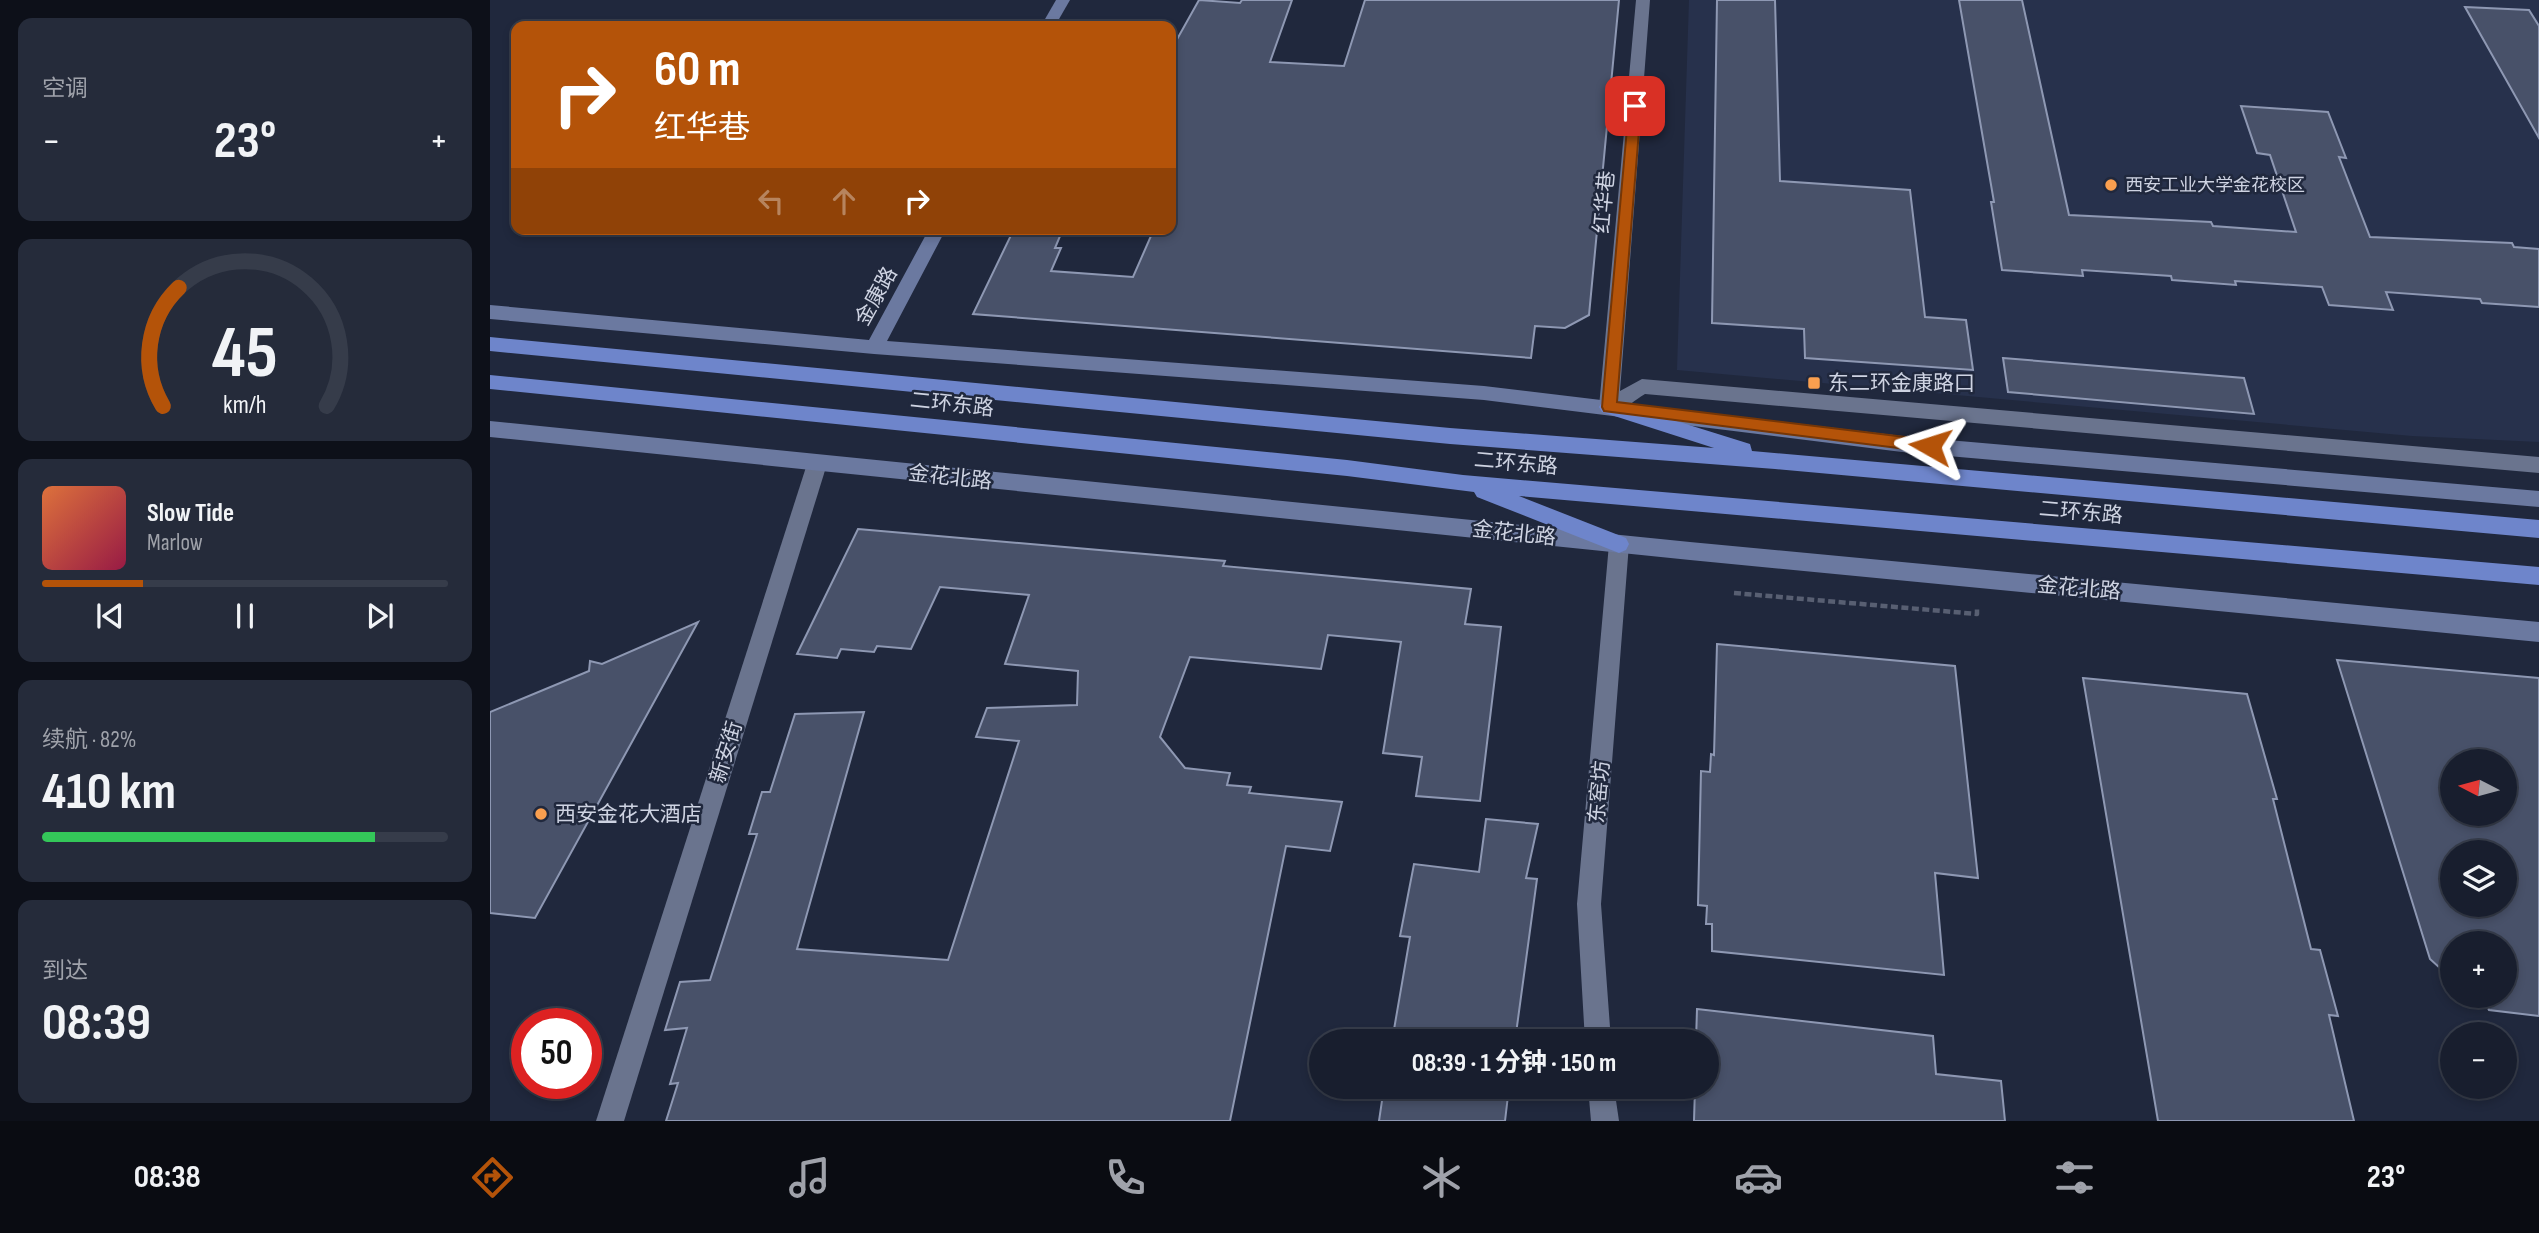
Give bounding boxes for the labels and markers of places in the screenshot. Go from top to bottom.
pin [1605,76,1665,136]
place label: 西安工业大学金花校区 [2125,175,2305,196]
marker: 西安工业大学金花校区 [2103,177,2119,193]
place label: 东二环金康路口 [1828,371,1975,396]
marker: 东二环金康路口 [1806,375,1822,391]
place label: 西安金花大酒店 [555,802,702,827]
marker: 西安金花大酒店 [533,806,549,822]

